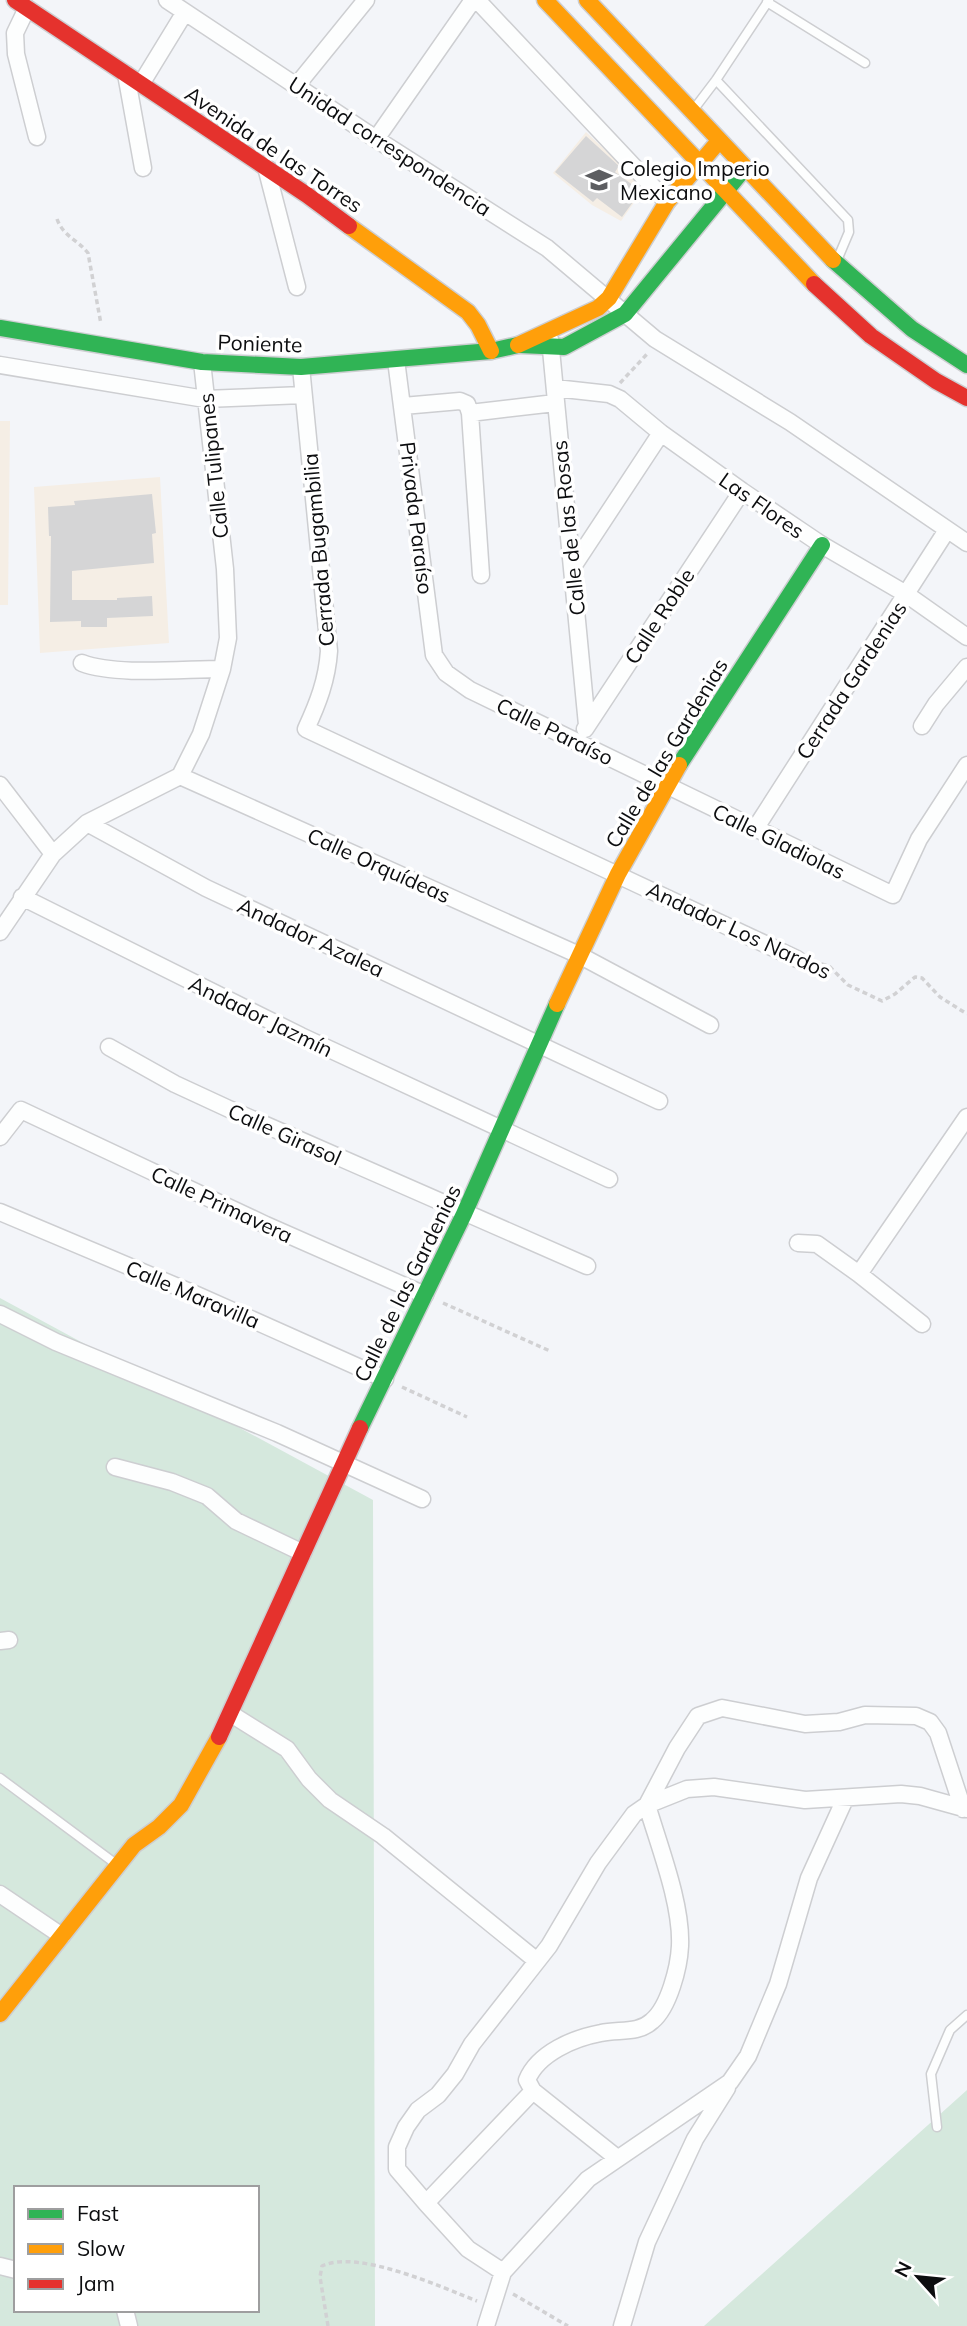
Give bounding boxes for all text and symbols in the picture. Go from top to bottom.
street label: Unidad correspondencia [284,71,496,221]
street label: Avenida de las Torres [180,80,368,218]
place label: Colegio Imperio Mexicano [620,155,770,205]
school or university icon: Colegio Imperio Mexicano [584,165,614,195]
street label: Poniente [217,329,303,357]
street label: Calle Tulipanes [192,392,234,540]
street label: Calle de las Rosas [546,439,590,617]
street label: Privada Paraíso [395,440,439,596]
street label: Cerrada Bugambilia [297,452,339,648]
street label: Las Flores [714,466,810,544]
street label: Calle Roble [618,563,700,669]
street label: Cerrada Gardenias [790,596,912,764]
street label: Calle de las Gardenias [599,654,733,852]
street label: Calle Paraíso [492,692,618,770]
street label: Calle Gladiolas [709,798,849,884]
street label: Calle Orquídeas [303,822,455,908]
street label: Andador Los Nardos [643,876,835,984]
street label: Andador Azalea [234,892,388,982]
street label: Andador Jazmín [185,970,337,1062]
street label: Calle Girasol [224,1097,346,1171]
street label: Calle Primavera [147,1160,297,1248]
street label: Calle de las Gardenias [348,1180,466,1386]
street label: Calle Maravilla [122,1254,264,1334]
legend [14,2186,259,2312]
text: Fast [77,2200,119,2226]
text: Slow [77,2235,125,2261]
north arrow [883,2242,953,2312]
text: N [889,2257,917,2281]
text: Jam [77,2270,115,2296]

